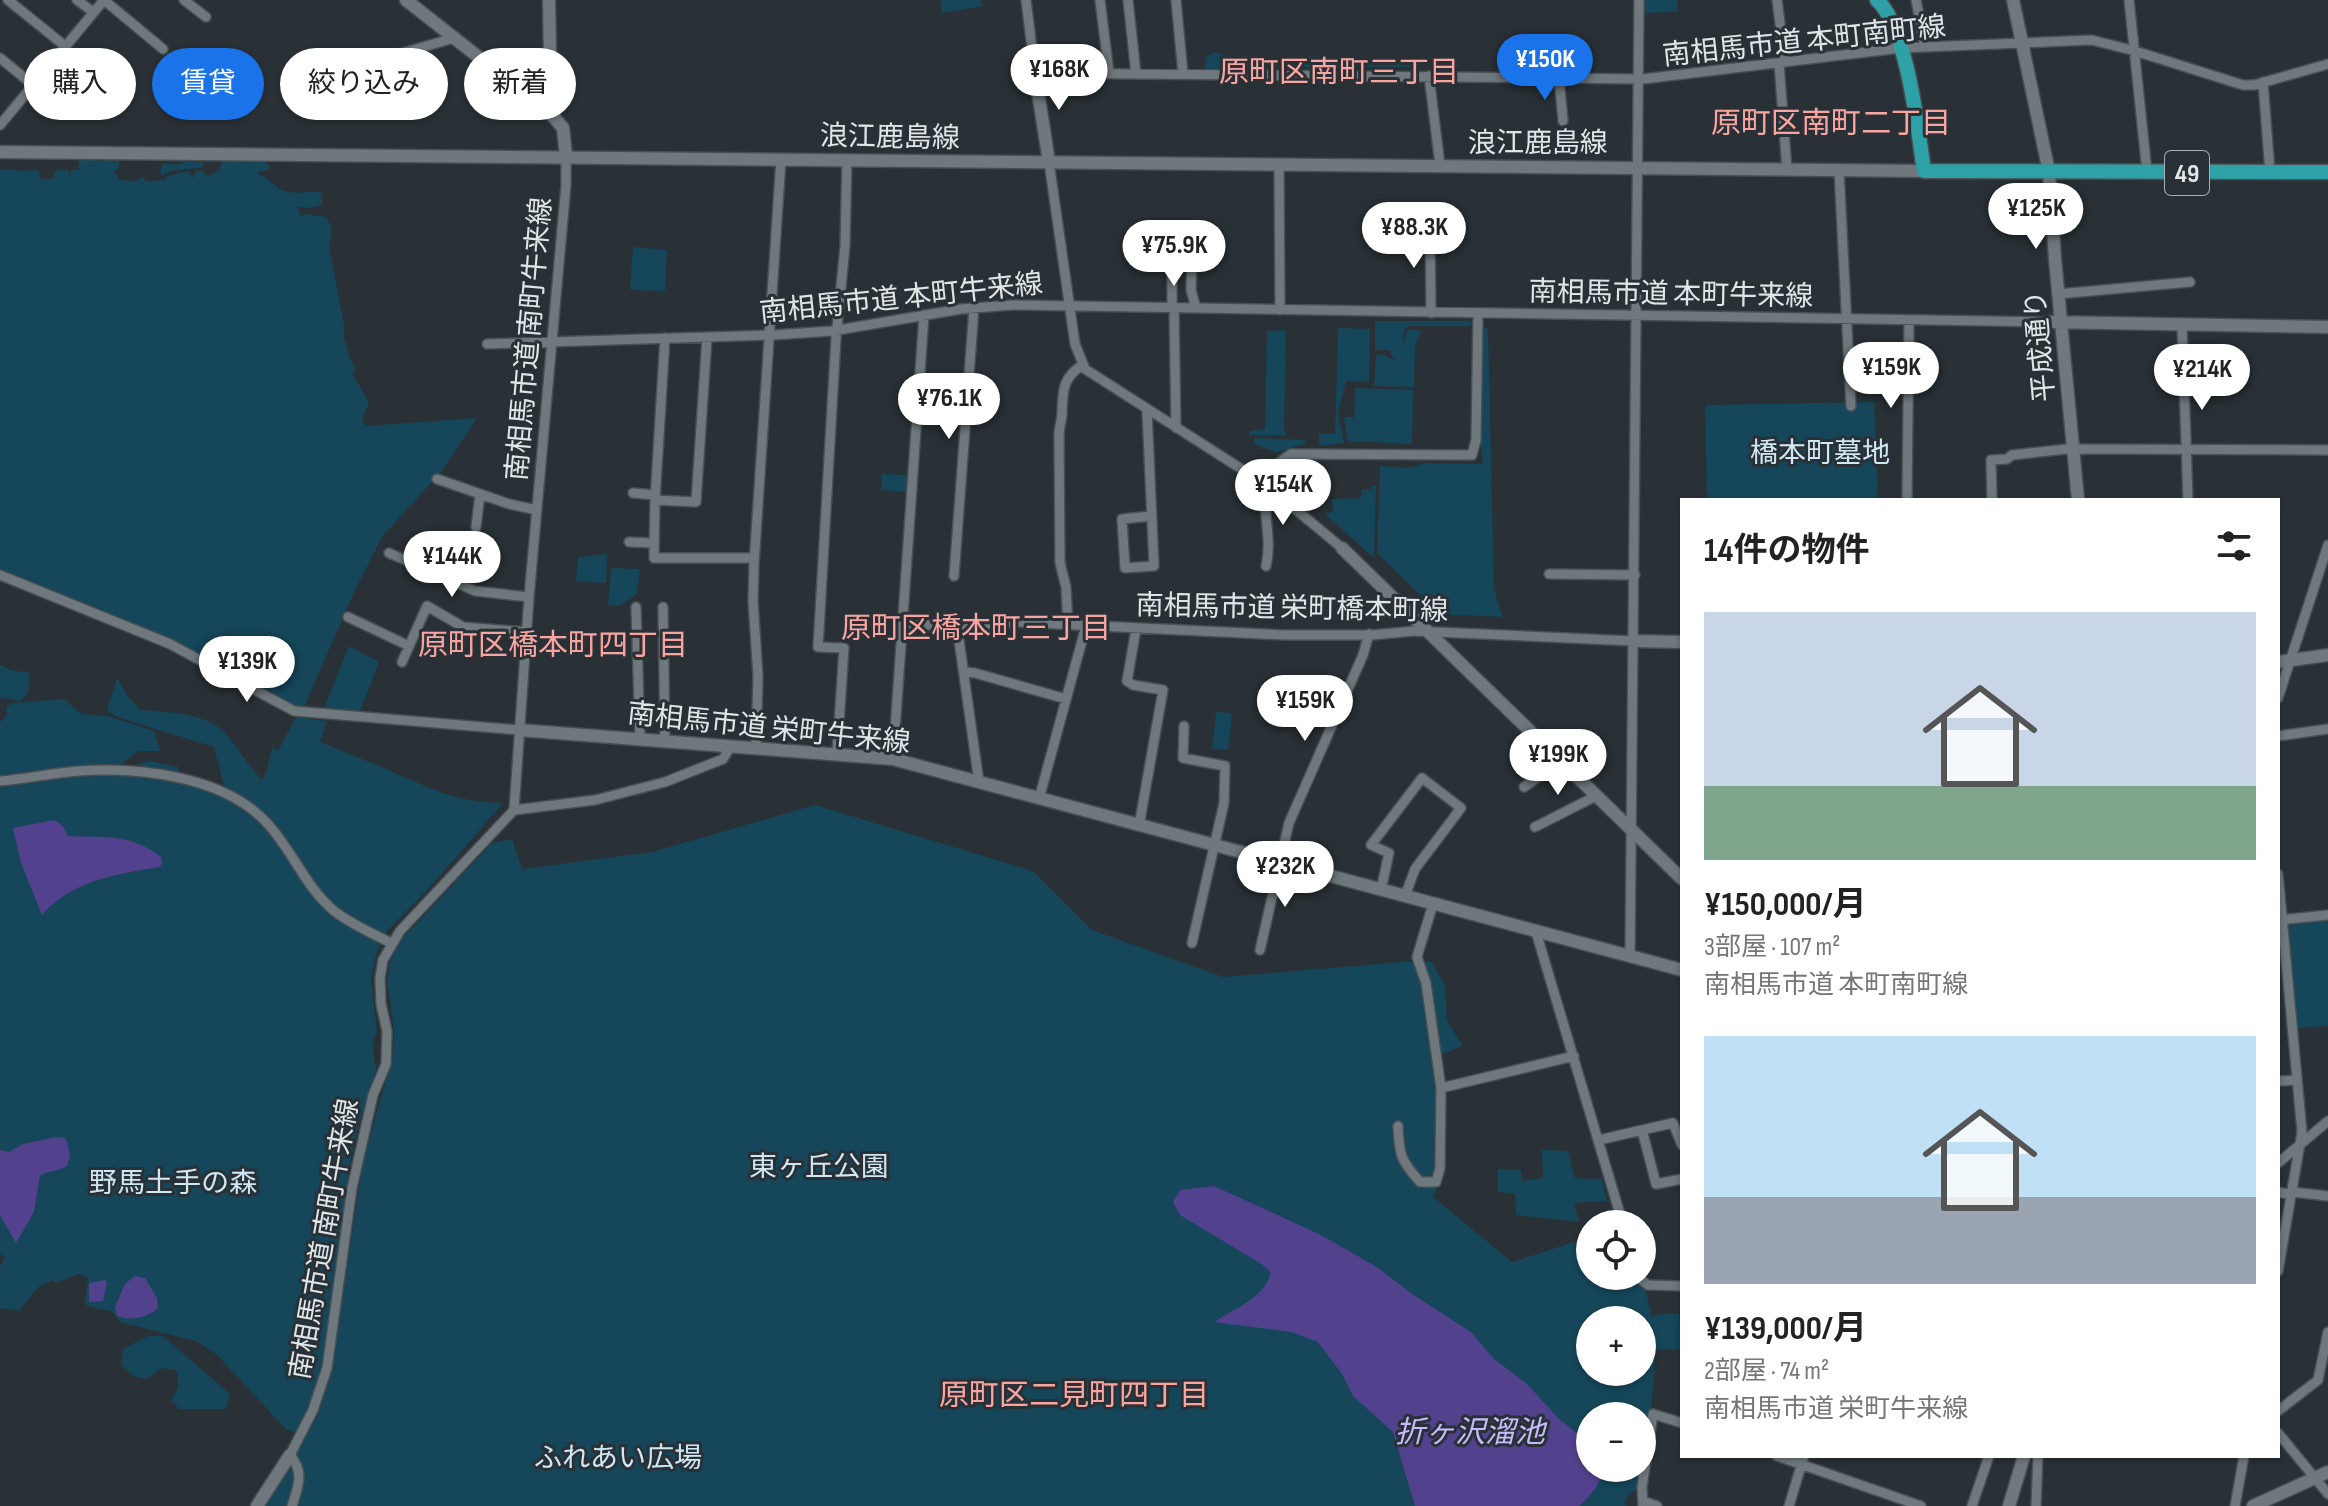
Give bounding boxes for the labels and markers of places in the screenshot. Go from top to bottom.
pin: ¥150K [1489,34,1601,102]
pin: ¥168K [1003,44,1115,112]
pin: ¥125K [1980,183,2092,251]
pin: ¥88.3K [1349,202,1479,270]
pin: ¥75.9K [1109,220,1239,288]
pin: ¥159K [1835,342,1947,410]
pin: ¥214K [2146,344,2258,412]
pin: ¥76.1K [884,373,1014,441]
pin: ¥154K [1227,459,1339,527]
pin: ¥144K [396,531,508,599]
pin: ¥139K [191,636,303,704]
pin: ¥159K [1249,675,1361,743]
pin: ¥199K [1502,729,1614,797]
pin: ¥232K [1229,841,1341,909]

